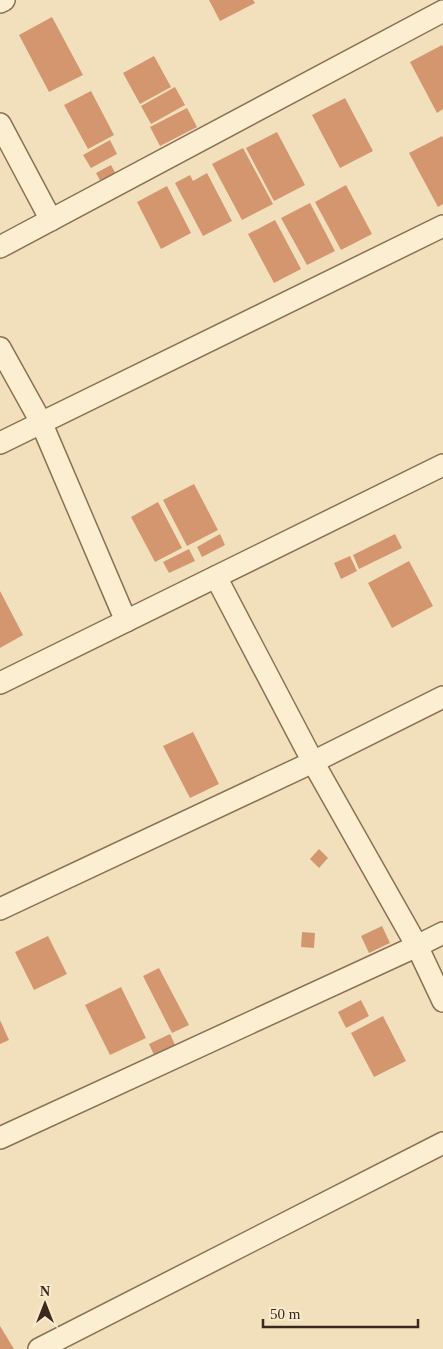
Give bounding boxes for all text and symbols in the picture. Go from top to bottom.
north arrow [20,1279,70,1329]
text: N [40,1284,50,1299]
scale bar [263,1296,418,1328]
text: 50 m [270,1306,301,1322]

